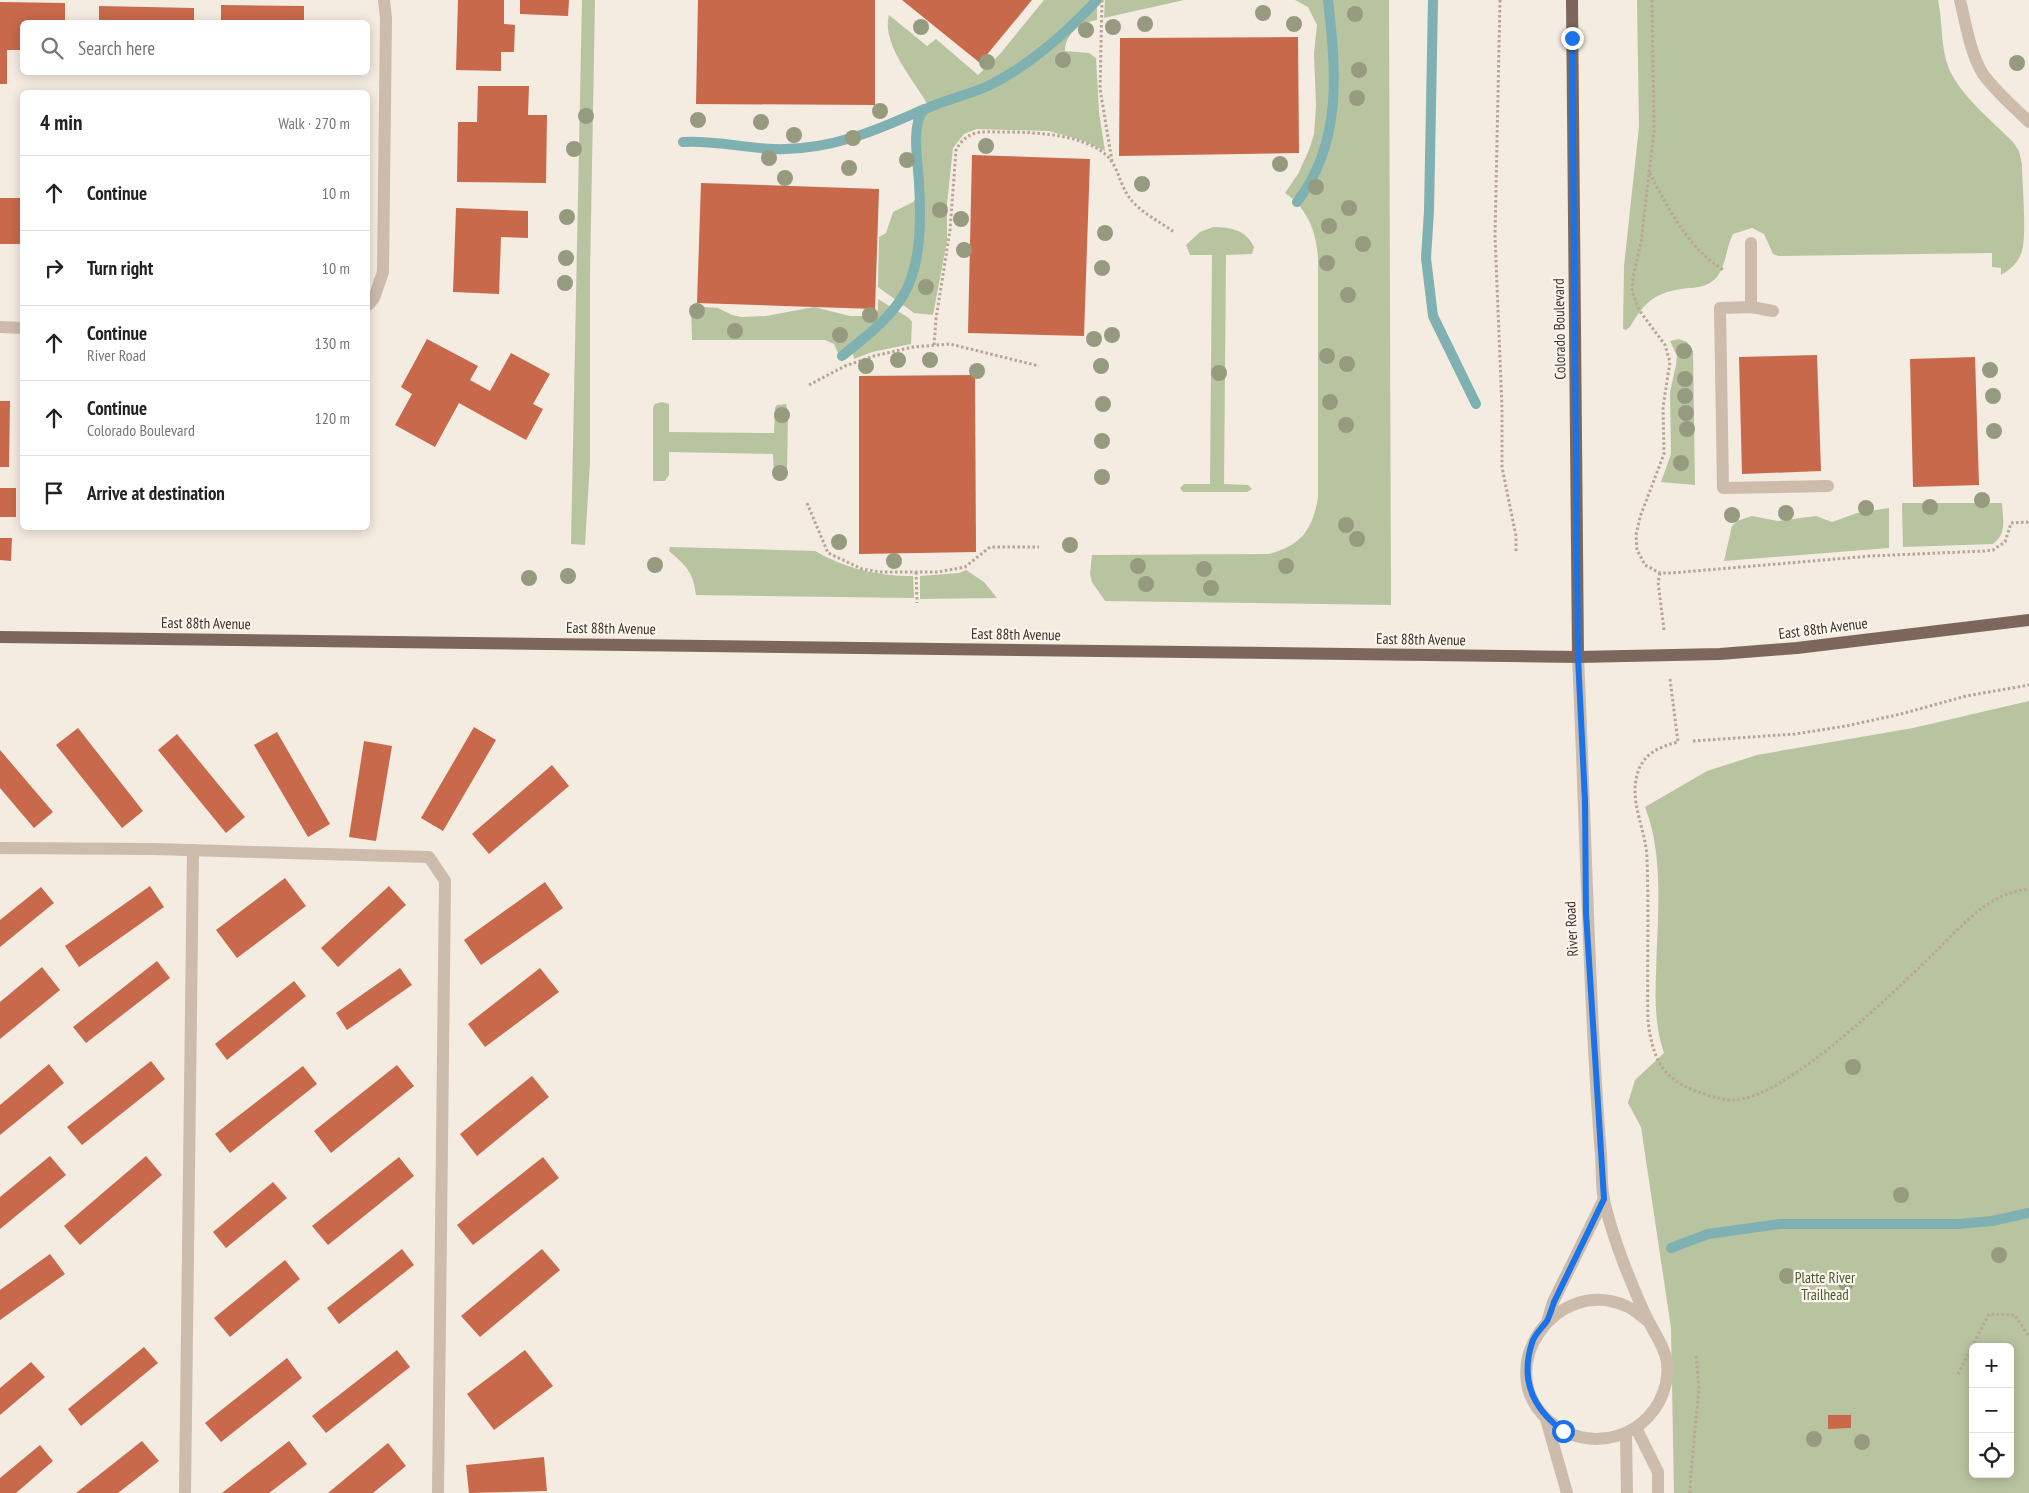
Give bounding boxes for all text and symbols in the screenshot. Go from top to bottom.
search box [20,20,370,75]
route end [1561,27,1584,50]
icon: search [38,34,66,62]
text: Search here [78,36,155,60]
text: 4 min [40,109,82,136]
text: Walk · 270 m [278,113,350,133]
icon: ahead [40,179,68,207]
text: Continue [87,181,147,205]
text: 10 m [322,183,350,203]
icon: right [40,254,68,282]
text: Turn right [87,256,153,280]
text: 10 m [322,258,350,278]
street label: Colorado Boulevard [1549,278,1569,380]
text: Continue [87,321,147,345]
icon: ahead [40,329,68,357]
text: 130 m [315,333,350,353]
text: River Road [87,345,146,365]
text: Continue [87,396,147,420]
icon: ahead [40,404,68,432]
text: 120 m [315,408,350,428]
text: Colorado Boulevard [87,420,195,440]
icon: arrive [40,479,68,507]
text: Arrive at destination [87,481,225,505]
street label: East 88th Avenue [161,613,251,633]
street label: East 88th Avenue [1777,613,1869,643]
street label: East 88th Avenue [566,618,656,638]
street label: East 88th Avenue [971,624,1061,644]
street label: East 88th Avenue [1376,629,1466,649]
street label: River Road [1560,901,1582,957]
park label: Platte River Trailhead [1795,1268,1856,1304]
map controls [1969,1343,2014,1478]
button: + [1969,1343,2014,1388]
button: − [1969,1388,2014,1433]
route start [1552,1420,1575,1443]
button: locate [1969,1433,2014,1478]

